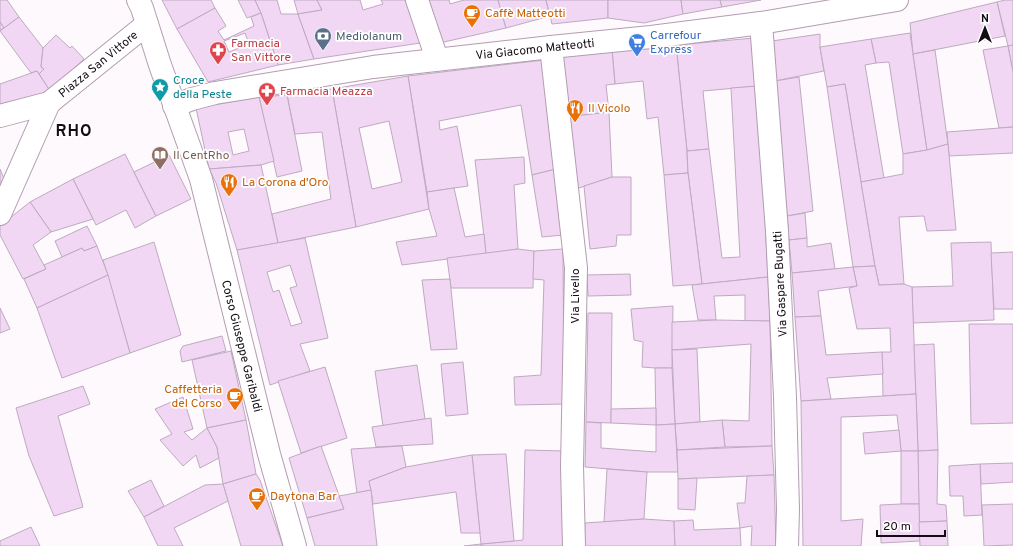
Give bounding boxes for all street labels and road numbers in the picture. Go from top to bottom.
street label: Piazza San Vittore [56,28,142,102]
street label: Via Giacomo Matteotti [475,36,595,64]
street label: Via Gaspare Bugatti [770,230,792,338]
street label: Via Livello [568,268,584,324]
street label: Corso Giuseppe Garibaldi [217,278,265,414]

